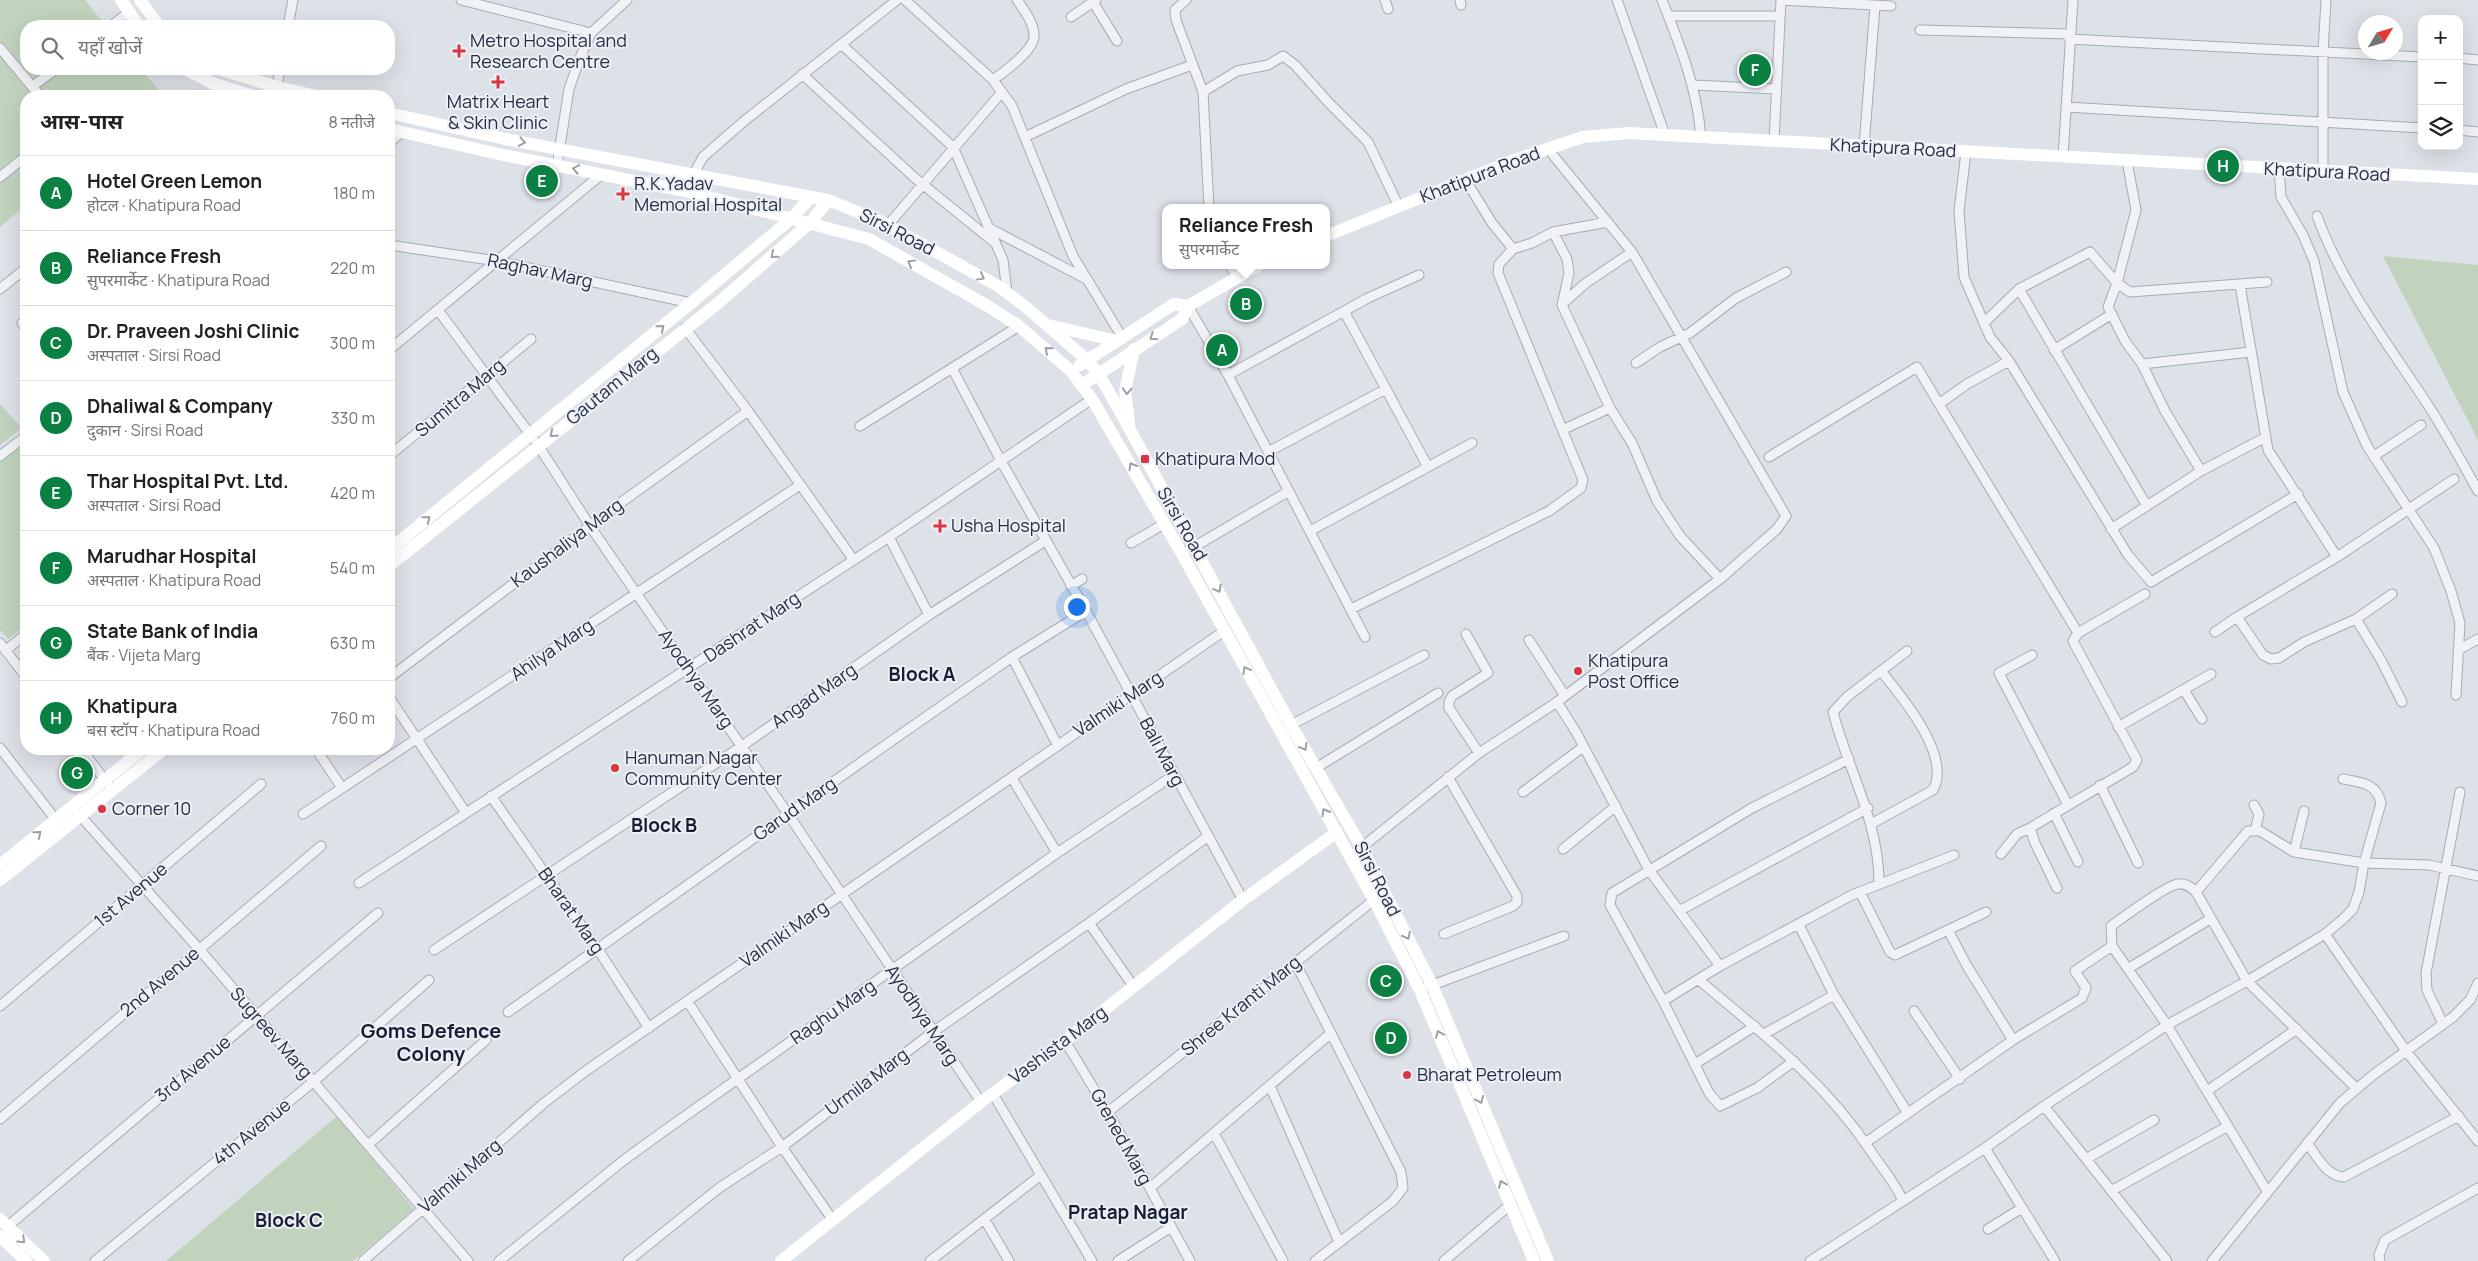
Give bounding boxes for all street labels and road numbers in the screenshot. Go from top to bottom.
street label: Khatipura Road [1829,132,1957,162]
street label: Khatipura Road [1416,140,1543,208]
street label: Khatipura Road [2263,156,2391,186]
street label: Sirsi Road [856,202,939,260]
street label: Raghav Marg [485,247,595,293]
street label: Gautam Marg [561,341,662,430]
street label: Sumitra Marg [409,353,509,442]
street label: Sirsi Road [1152,482,1214,565]
street label: Kaushaliya Marg [505,492,627,592]
street label: Dashrat Marg [699,585,804,667]
street label: Ahilya Marg [505,613,598,686]
street label: Ayodhya Marg [654,624,740,733]
street label: Angad Marg [766,657,861,733]
street label: Valmiki Marg [1068,665,1167,742]
street label: Bali Marg [1135,713,1191,790]
street label: Garud Marg [748,771,841,846]
street label: Sirsi Road [1349,837,1407,920]
street label: 1st Avenue [89,856,172,932]
street label: Bharat Marg [533,862,610,959]
street label: Valmiki Marg [735,894,832,972]
street label: 2nd Avenue [115,941,204,1022]
street label: Shree Kranti Marg [1176,950,1305,1061]
street label: Ayodhya Marg [880,960,965,1069]
street label: Raghu Marg [785,973,880,1049]
street label: Sugreev Marg [225,981,318,1083]
street label: Vashista Marg [1004,1000,1111,1089]
street label: 3rd Avenue [149,1029,235,1107]
street label: Urmila Marg [820,1042,913,1120]
street label: Grened Marg [1086,1084,1158,1189]
street label: 4th Avenue [207,1092,295,1170]
street label: Valmiki Marg [413,1133,506,1218]

